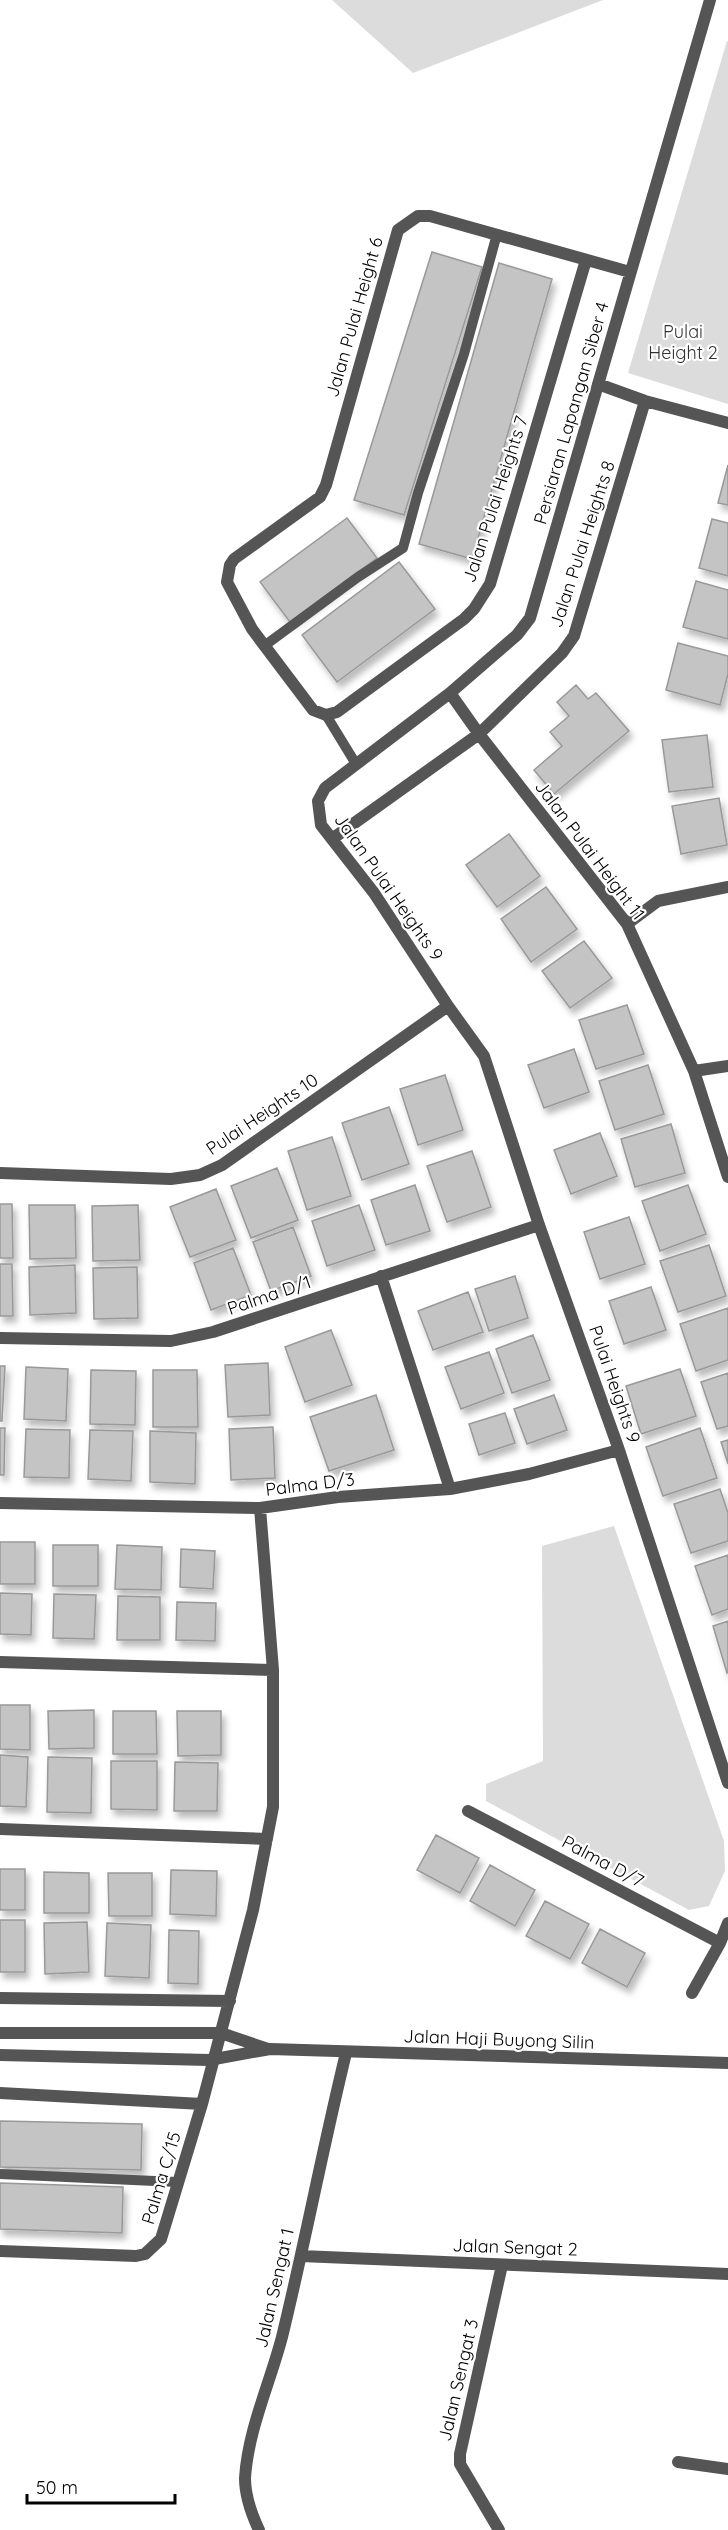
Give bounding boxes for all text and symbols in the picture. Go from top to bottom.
street label: Jalan Pulai Height 6 [320,234,388,400]
street label: Persiaran Lapangan Siber 4 [528,299,614,527]
park label: Pulai Height 2 [648,320,718,364]
street label: Jalan Pulai Heights 7 [457,413,533,585]
street label: Jalan Pulai Heights 8 [544,458,620,630]
street label: Jalan Pulai Height 11 [530,776,650,924]
street label: Jalan Pulai Heights 9 [330,809,448,965]
street label: Pulai Heights 10 [202,1068,322,1160]
street label: Palma D/1 [224,1270,314,1320]
street label: Pulai Heights 9 [584,1322,646,1446]
street label: Palma D/3 [264,1467,356,1501]
street label: Palma D/7 [558,1830,648,1892]
street label: Jalan Haji Buyong Silin [403,2024,595,2054]
street label: Palma C/15 [136,2129,186,2227]
street label: Jalan Sengat 1 [249,2226,299,2350]
street label: Jalan Sengat 2 [452,2233,578,2261]
street label: Jalan Sengat 3 [433,2317,483,2443]
scale bar [27,2467,176,2505]
text: 50 m [36,2476,78,2499]

